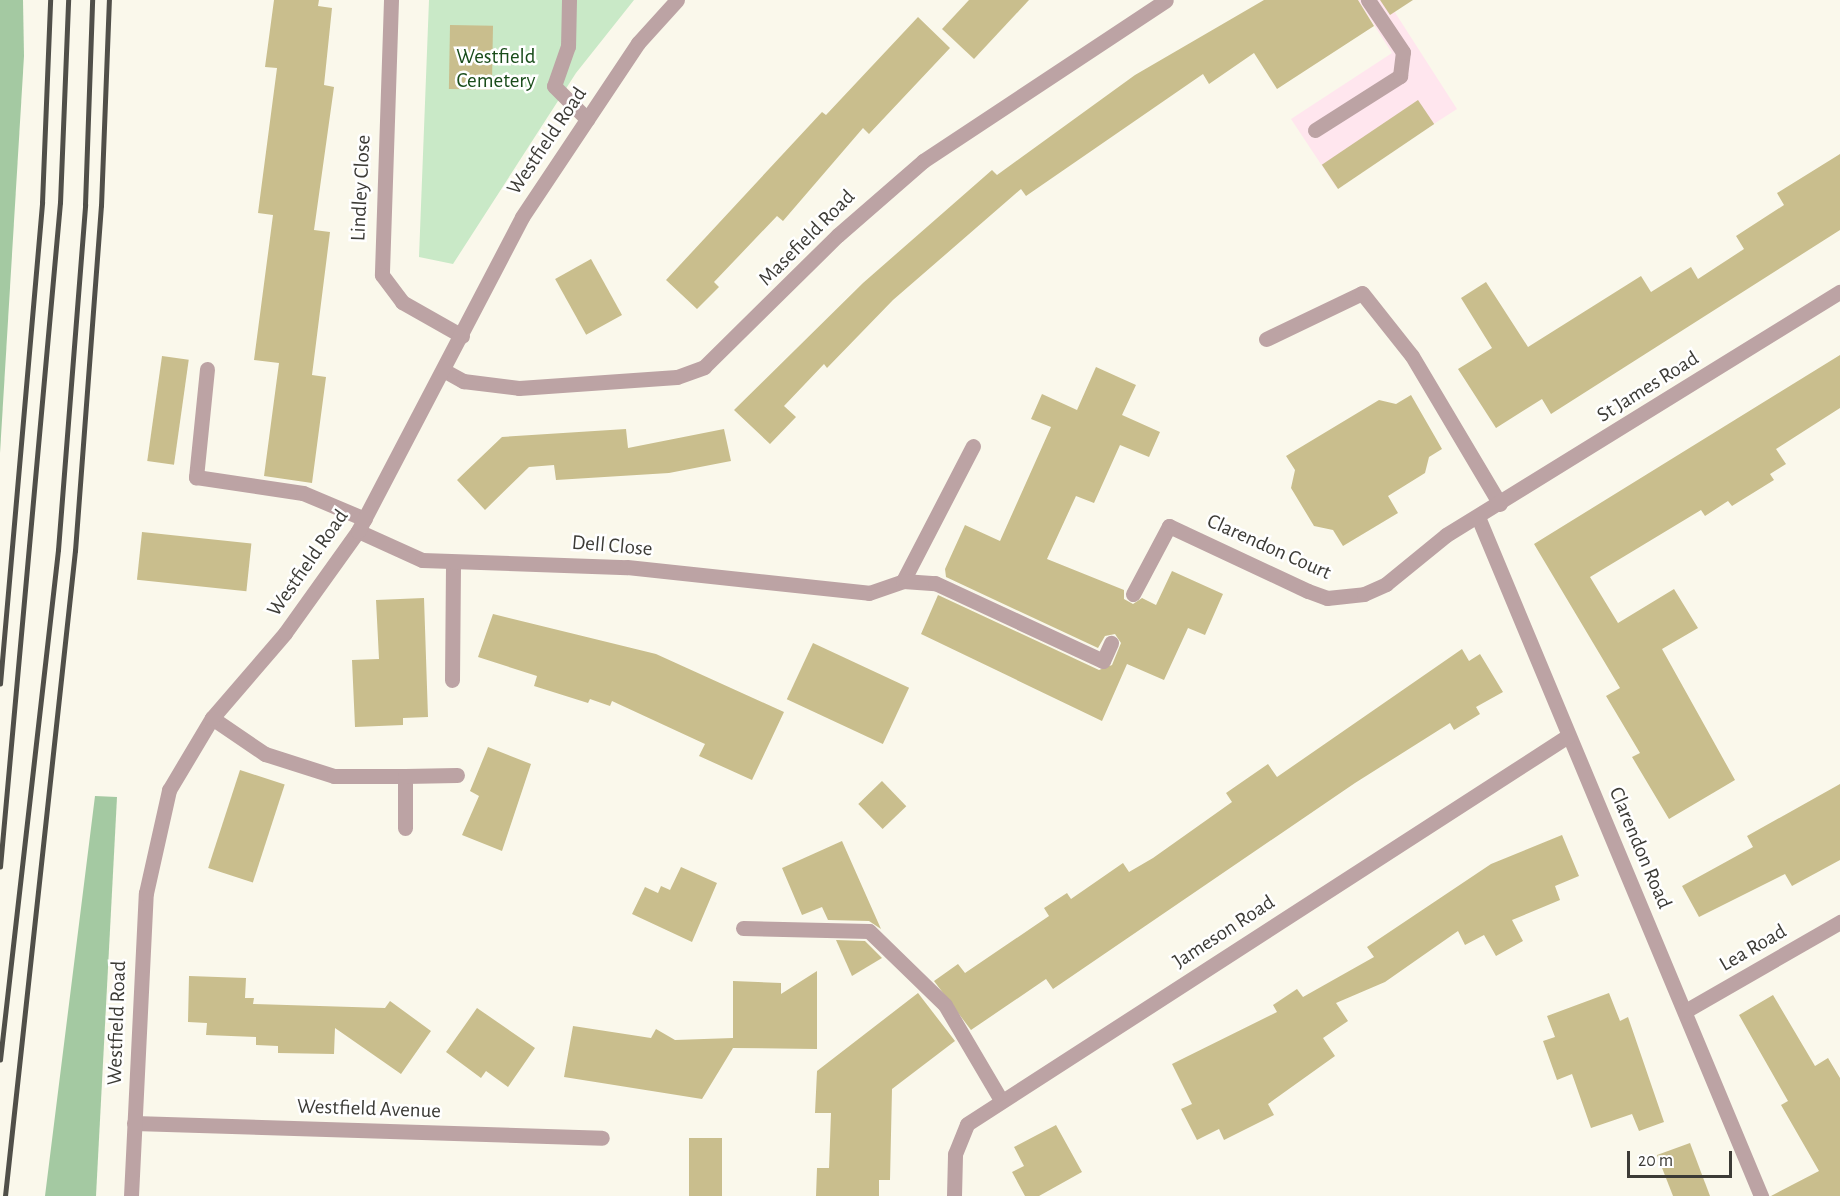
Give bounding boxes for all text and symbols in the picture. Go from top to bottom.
park label: Westfield Cemetery [456,44,536,94]
street label: Westfield Road [502,82,592,200]
street label: Lindley Close [346,134,376,242]
street label: Masefield Road [753,184,861,292]
street label: St James Road [1592,346,1704,428]
street label: Westfield Road [262,505,354,621]
street label: Clarendon Court [1203,508,1335,586]
street label: Dell Close [571,530,653,562]
street label: Clarendon Road [1603,783,1677,913]
street label: Jameson Road [1168,890,1280,974]
street label: Lea Road [1715,919,1791,977]
street label: Westfield Road [102,960,132,1086]
street label: Westfield Avenue [297,1094,441,1124]
scale bar [1630,1139,1735,1177]
text: 20 m [1638,1152,1673,1170]

